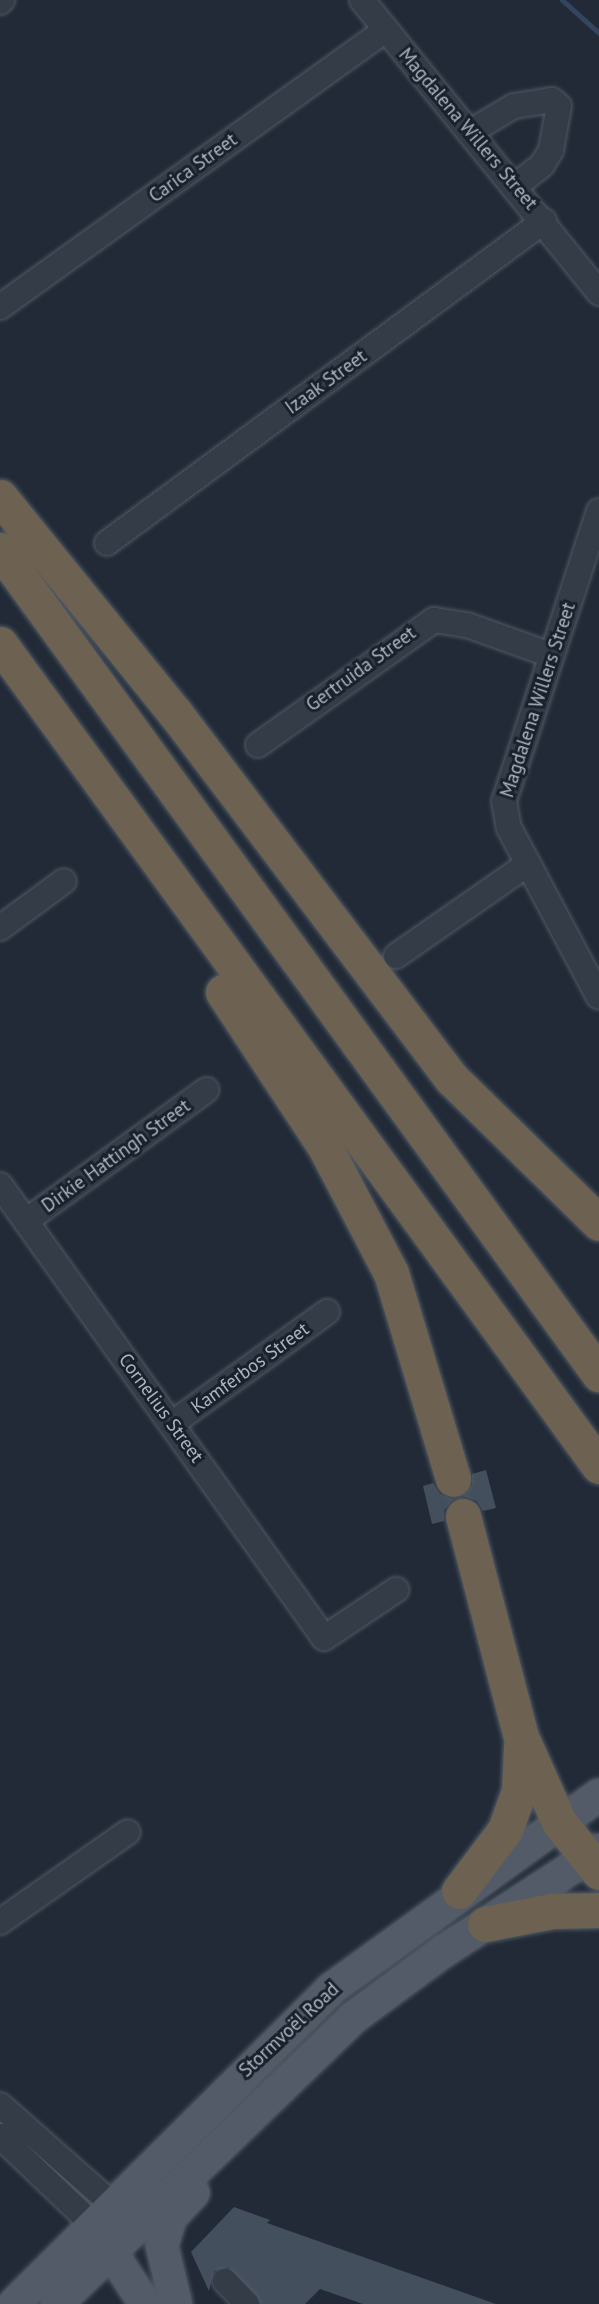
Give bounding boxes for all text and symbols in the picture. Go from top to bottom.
street label: Magdalena Willers Street [394,44,542,214]
street label: Carica Street [145,128,241,208]
street label: Izaak Street [281,345,371,419]
street label: Magdalena Willers Street [496,599,580,801]
street label: Gertruida Street [302,622,420,716]
street label: Dirkie Hattingh Street [37,1095,195,1217]
street label: Kamferbos Street [187,1318,313,1418]
street label: Cornelius Street [114,1349,208,1467]
street label: Stormvoël Road [234,1978,344,2082]

